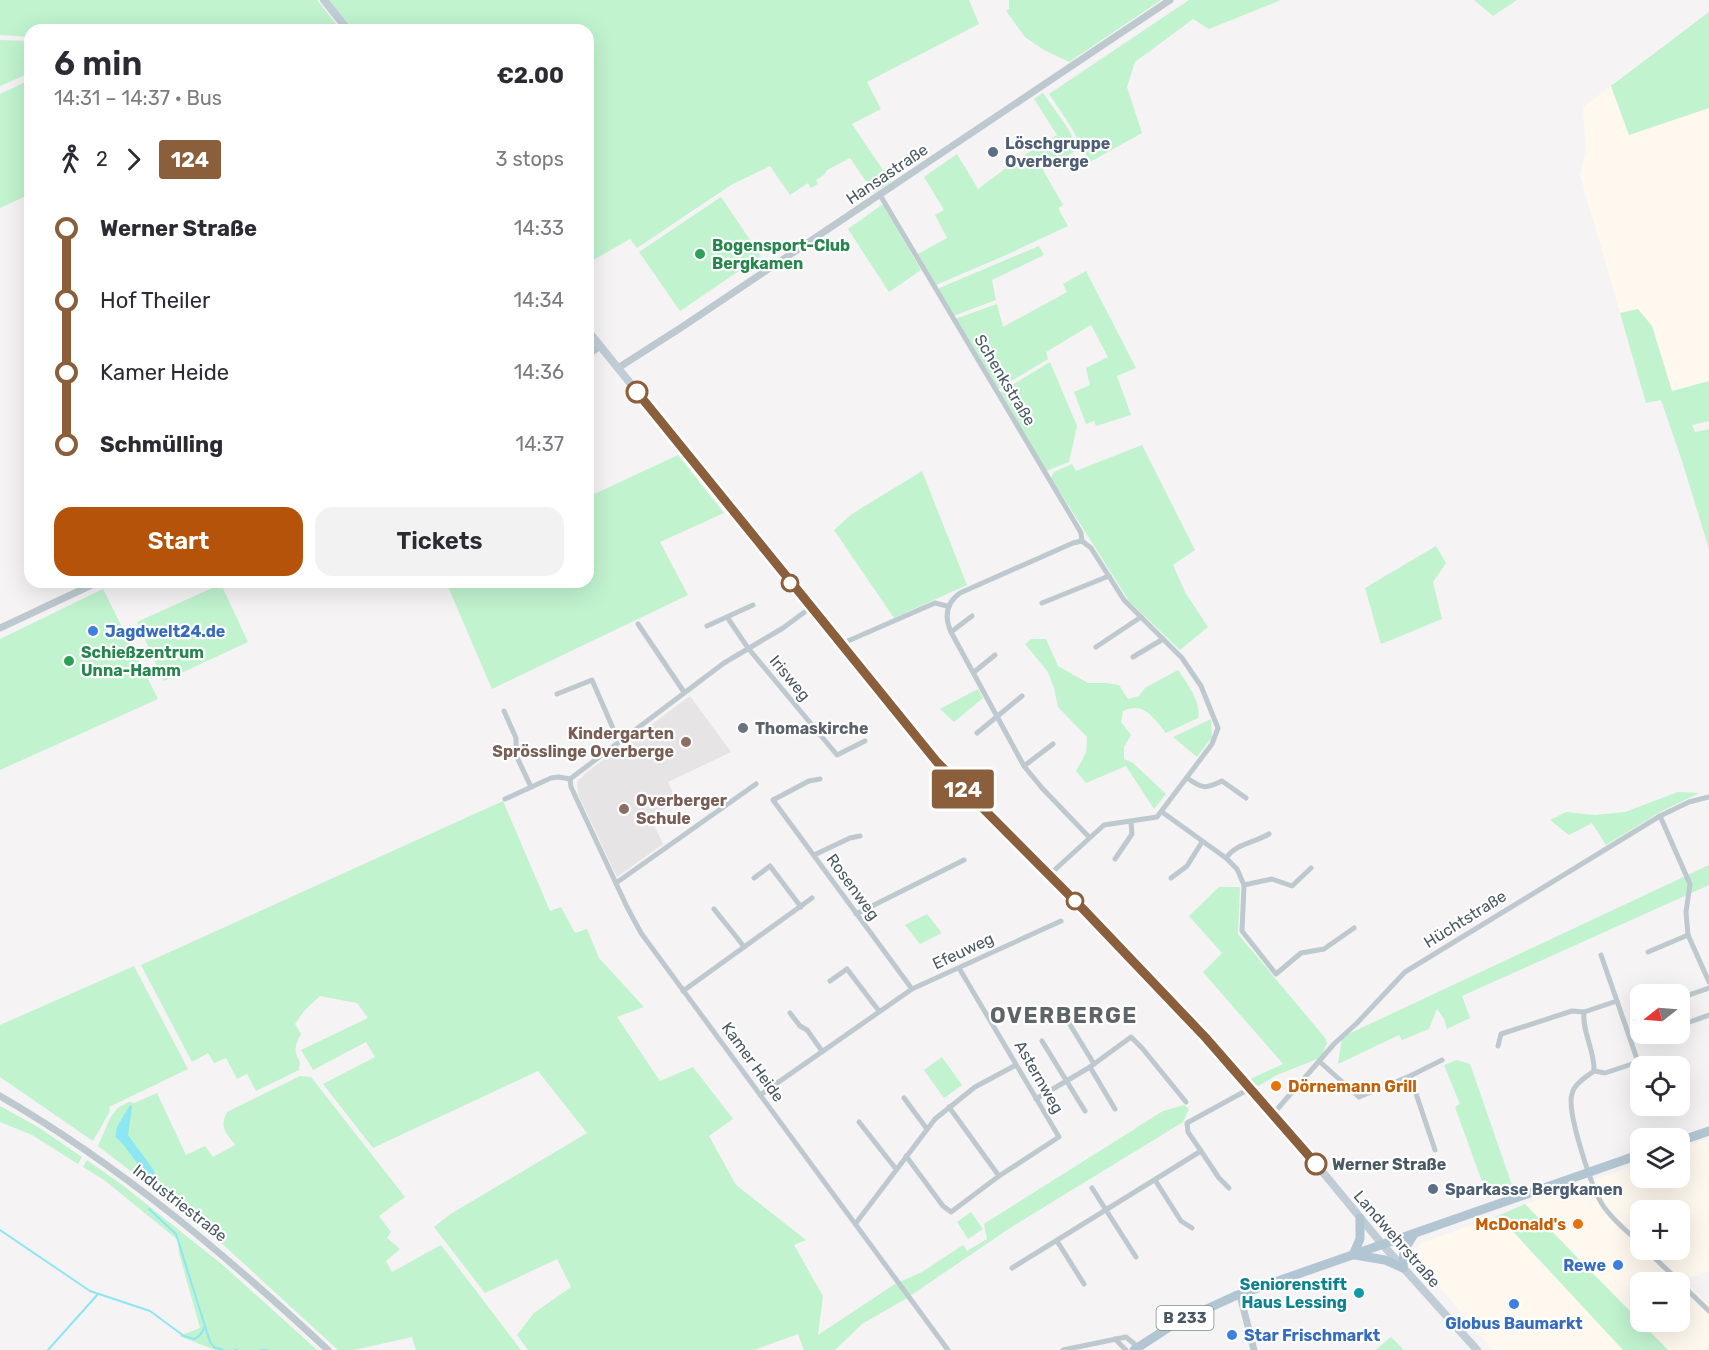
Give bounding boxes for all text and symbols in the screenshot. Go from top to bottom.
text: 6 min [54,44,142,83]
text: €2.00 [496,62,564,89]
text: 14:31 – 14:37 · Bus [54,86,222,110]
place label: Löschgruppe Overberge [1005,134,1110,171]
street label: Hansastraße [843,140,932,208]
icon: walk [54,143,87,176]
icon: forward [117,143,150,176]
marker: Löschgruppe Overberge [986,145,1000,159]
text: 2 [96,147,108,171]
text: 124 [171,147,209,172]
text: 3 stops [495,147,564,171]
text: Werner Straße [100,215,257,242]
text: 14:33 [514,216,564,240]
place label: Bogensport-Club Bergkamen [712,236,850,273]
marker: Bogensport-Club Bergkamen [693,247,707,261]
text: Hof Theiler [100,287,210,314]
text: 14:34 [513,288,564,312]
street label: Schenkstraße [970,331,1040,429]
text: Kamer Heide [100,359,229,386]
text: 14:36 [514,360,564,384]
unlabelled marker [626,381,648,403]
text: Schmülling [100,431,223,458]
text: 14:37 [516,432,564,456]
button: Start [54,507,303,576]
button: Tickets [315,507,564,576]
unlabelled marker [781,574,799,592]
place label: Jagdwelt24.de [105,622,225,641]
marker: Jagdwelt24.de [86,624,100,638]
place label: Schießzentrum Unna-Hamm [81,643,204,680]
street label: Irisweg [766,651,814,705]
marker: Schießzentrum Unna-Hamm [62,654,76,668]
place label: Thomaskirche [755,719,868,738]
marker: Thomaskirche [736,721,750,735]
place label: Kindergarten Sprösslinge Overberge [492,724,674,761]
marker: Kindergarten Sprösslinge Overberge [679,735,693,749]
line badge: 124 [928,770,998,808]
text: 124 [944,777,982,802]
place label: Overberger Schule [636,791,728,828]
marker: Overberger Schule [617,802,631,816]
street label: Rosenweg [823,850,883,924]
street label: Hüchtstraße [1420,886,1510,952]
unlabelled marker [1066,892,1084,910]
street label: Efeuweg [929,929,997,973]
north arrow [1630,984,1690,1044]
map controls [1630,984,1690,1332]
district label: OVERBERGE [990,1002,1138,1029]
street label: Kamer Heide [718,1018,788,1106]
street label: Asternweg [1011,1037,1067,1117]
button: locate [1630,1056,1690,1116]
place label: Dörnemann Grill [1288,1077,1417,1096]
marker: Dörnemann Grill [1269,1079,1283,1093]
button: layers [1630,1128,1690,1188]
marker: Werner Straße [1305,1153,1327,1175]
place label: Werner Straße [1332,1155,1446,1174]
street label: Industriestraße [129,1160,231,1246]
place label: Sparkasse Bergkamen [1445,1180,1623,1199]
marker: Sparkasse Bergkamen [1426,1182,1440,1196]
street label: Landwehrstraße [1350,1187,1444,1291]
button: + [1630,1200,1690,1260]
place label: McDonald's [1475,1215,1566,1234]
marker: McDonald's [1571,1217,1585,1231]
place label: Rewe [1563,1256,1606,1275]
marker: Rewe [1611,1258,1625,1272]
button: − [1630,1272,1690,1332]
place label: Seniorenstift Haus Lessing [1240,1275,1348,1312]
marker: Seniorenstift Haus Lessing [1352,1286,1366,1300]
marker: Globus Baumarkt [1507,1297,1521,1311]
road number: B 233 [1156,1306,1214,1330]
place label: Globus Baumarkt [1445,1314,1583,1333]
place label: Star Frischmarkt [1244,1326,1381,1345]
marker: Star Frischmarkt [1225,1328,1239,1342]

